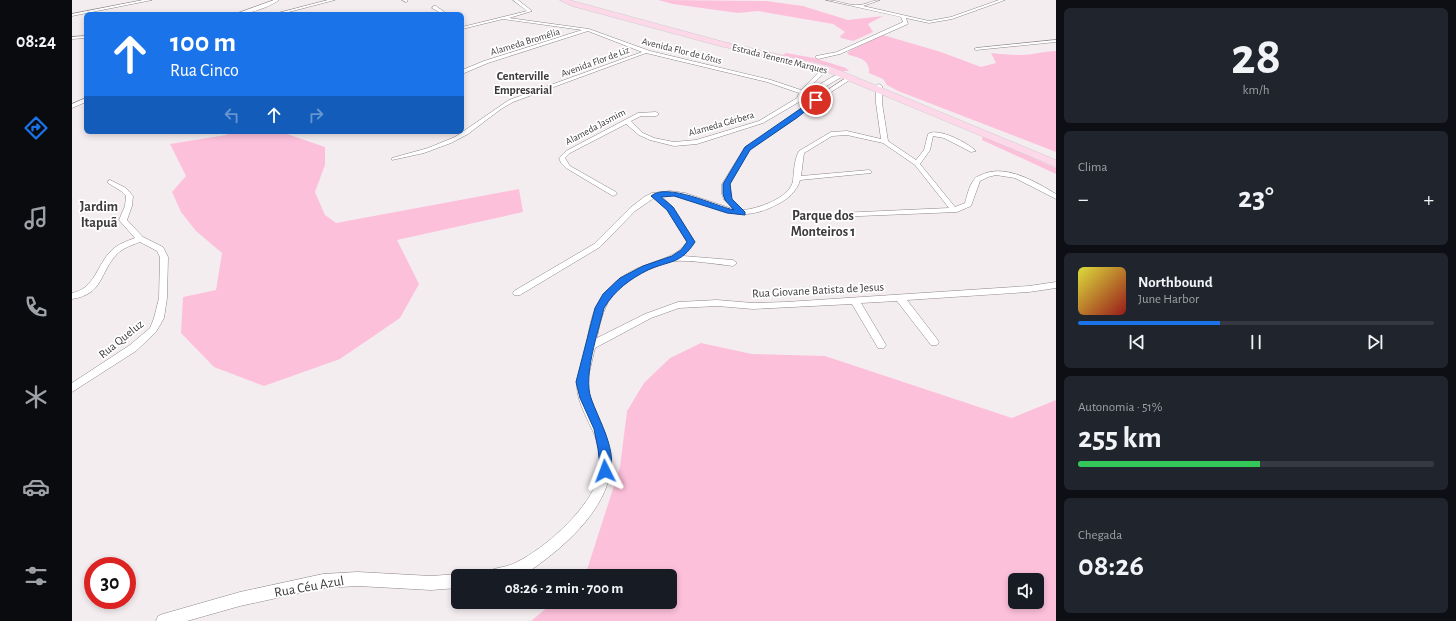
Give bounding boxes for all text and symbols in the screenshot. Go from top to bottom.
street label: Alameda Bromélia [489,27,562,57]
icon: ahead [104,28,156,80]
text: 100 m [170,29,236,57]
text: 28 [1231,31,1281,83]
text: 08:24 [16,33,56,51]
street label: Avenida Flor de Lótus [641,36,723,66]
street label: Estrada Tenente Marques [731,42,829,76]
street label: Avenida Flor de Liz [560,45,631,79]
text: Rua Cinco [170,62,239,80]
district label: Centerville Empresarial [494,70,552,96]
pin [799,83,833,117]
text: km/h [1243,84,1269,97]
icon: arrive [805,89,827,111]
icon: left [221,104,243,126]
icon: ahead [263,104,285,126]
icon: right [305,104,327,126]
street label: Alameda Jasmim [564,107,627,147]
street label: Alameda Gérbera [687,110,756,138]
icon: directions [22,114,50,142]
text: Clima [1078,161,1108,174]
text: 23° [1238,183,1274,213]
text: − [1078,188,1089,210]
text: + [1423,188,1434,210]
district label: Jardim Itapuã [80,200,118,230]
icon: music [22,204,50,232]
district label: Parque dos Monteiros 1 [791,209,855,239]
text: Northbound [1138,275,1213,290]
street label: Rua Giovane Batista de Jesus [752,281,884,299]
icon: phone [22,293,50,321]
text: June Harbor [1138,293,1199,306]
street label: Rua Queluz [96,318,146,361]
icon: previous [1126,331,1148,353]
icon: pause [1245,331,1267,353]
icon: next [1364,331,1386,353]
icon: climate [22,383,50,411]
text: Autonomia · 51% [1078,401,1163,414]
text: 255 km [1078,423,1162,453]
position arrow [584,450,626,492]
icon: car [22,473,50,501]
text: Chegada [1078,529,1122,542]
text: 08:26 [1078,551,1144,581]
speed limit sign: 30 [84,557,136,609]
icon: filters [22,562,50,590]
map controls [1008,573,1044,609]
button: sound [1008,573,1044,609]
street label: Rua Céu Azul [273,574,345,600]
text: 08:26 · 2 min · 700 m [505,581,623,596]

